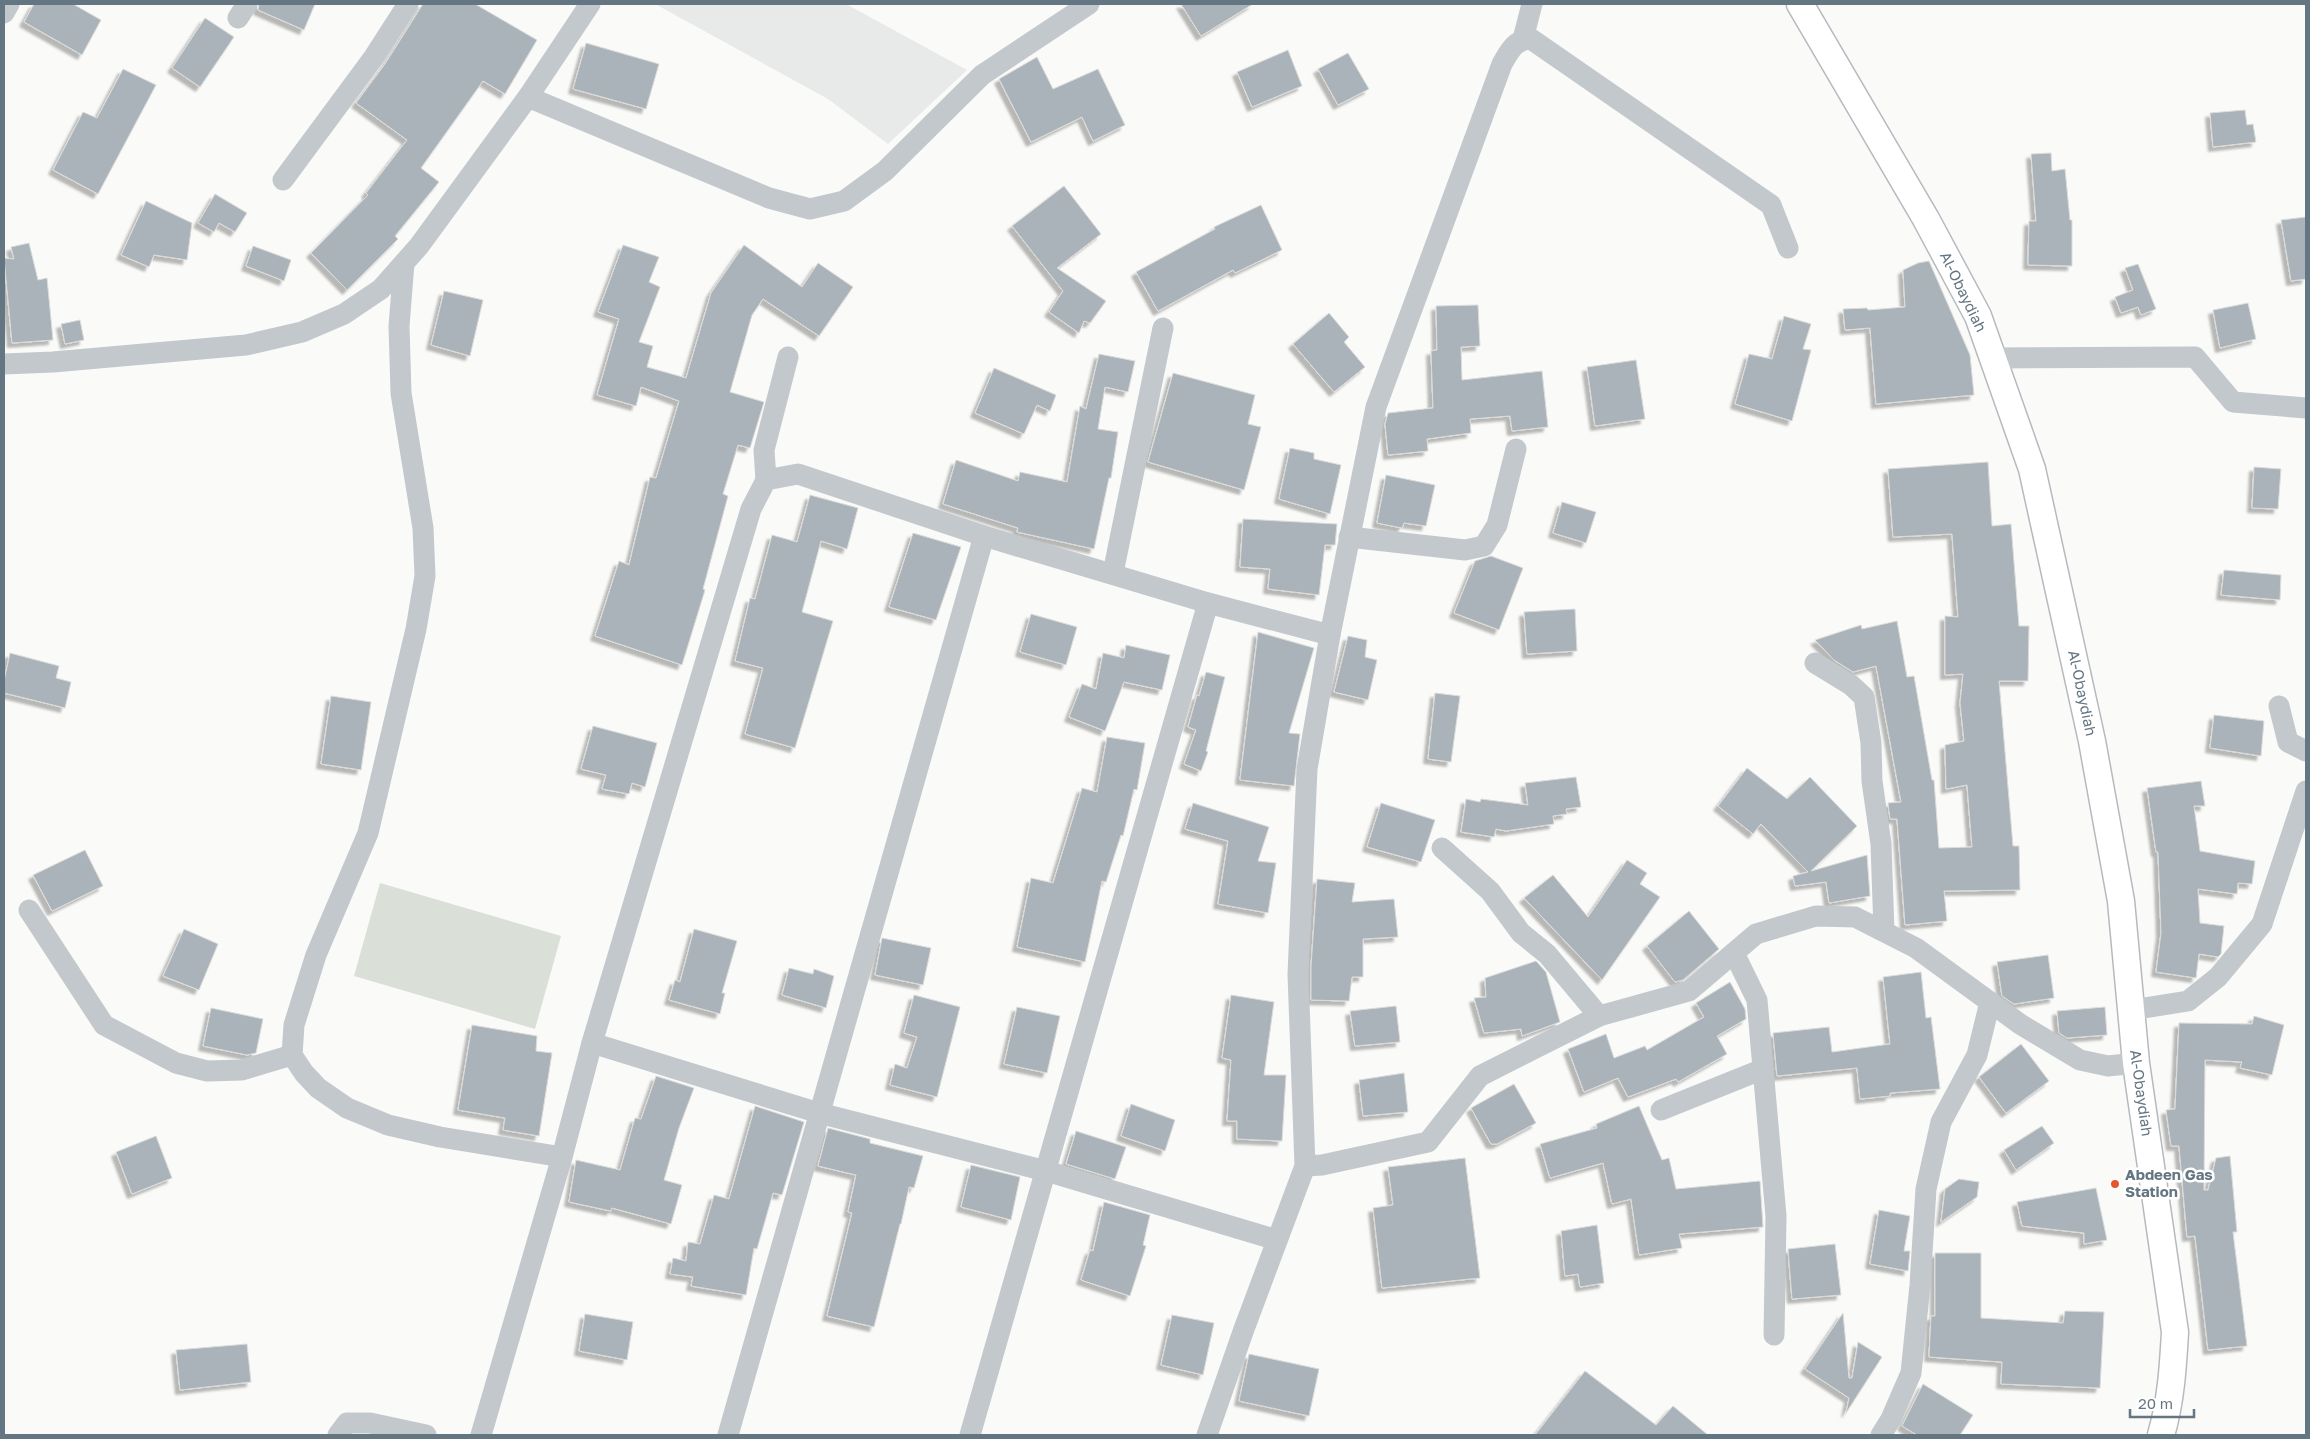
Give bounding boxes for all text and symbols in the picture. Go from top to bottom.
street label: Al-Obaydiah [1937,248,1991,335]
street label: Al-Obaydiah [2065,648,2101,737]
street label: Al-Obaydiah [2127,1048,2157,1137]
place label: Abdeen Gas Station [2125,1165,2213,1200]
marker: Abdeen Gas Station [2109,1178,2121,1190]
scale bar [2130,1386,2194,1418]
text: 20 m [2138,1394,2173,1412]

